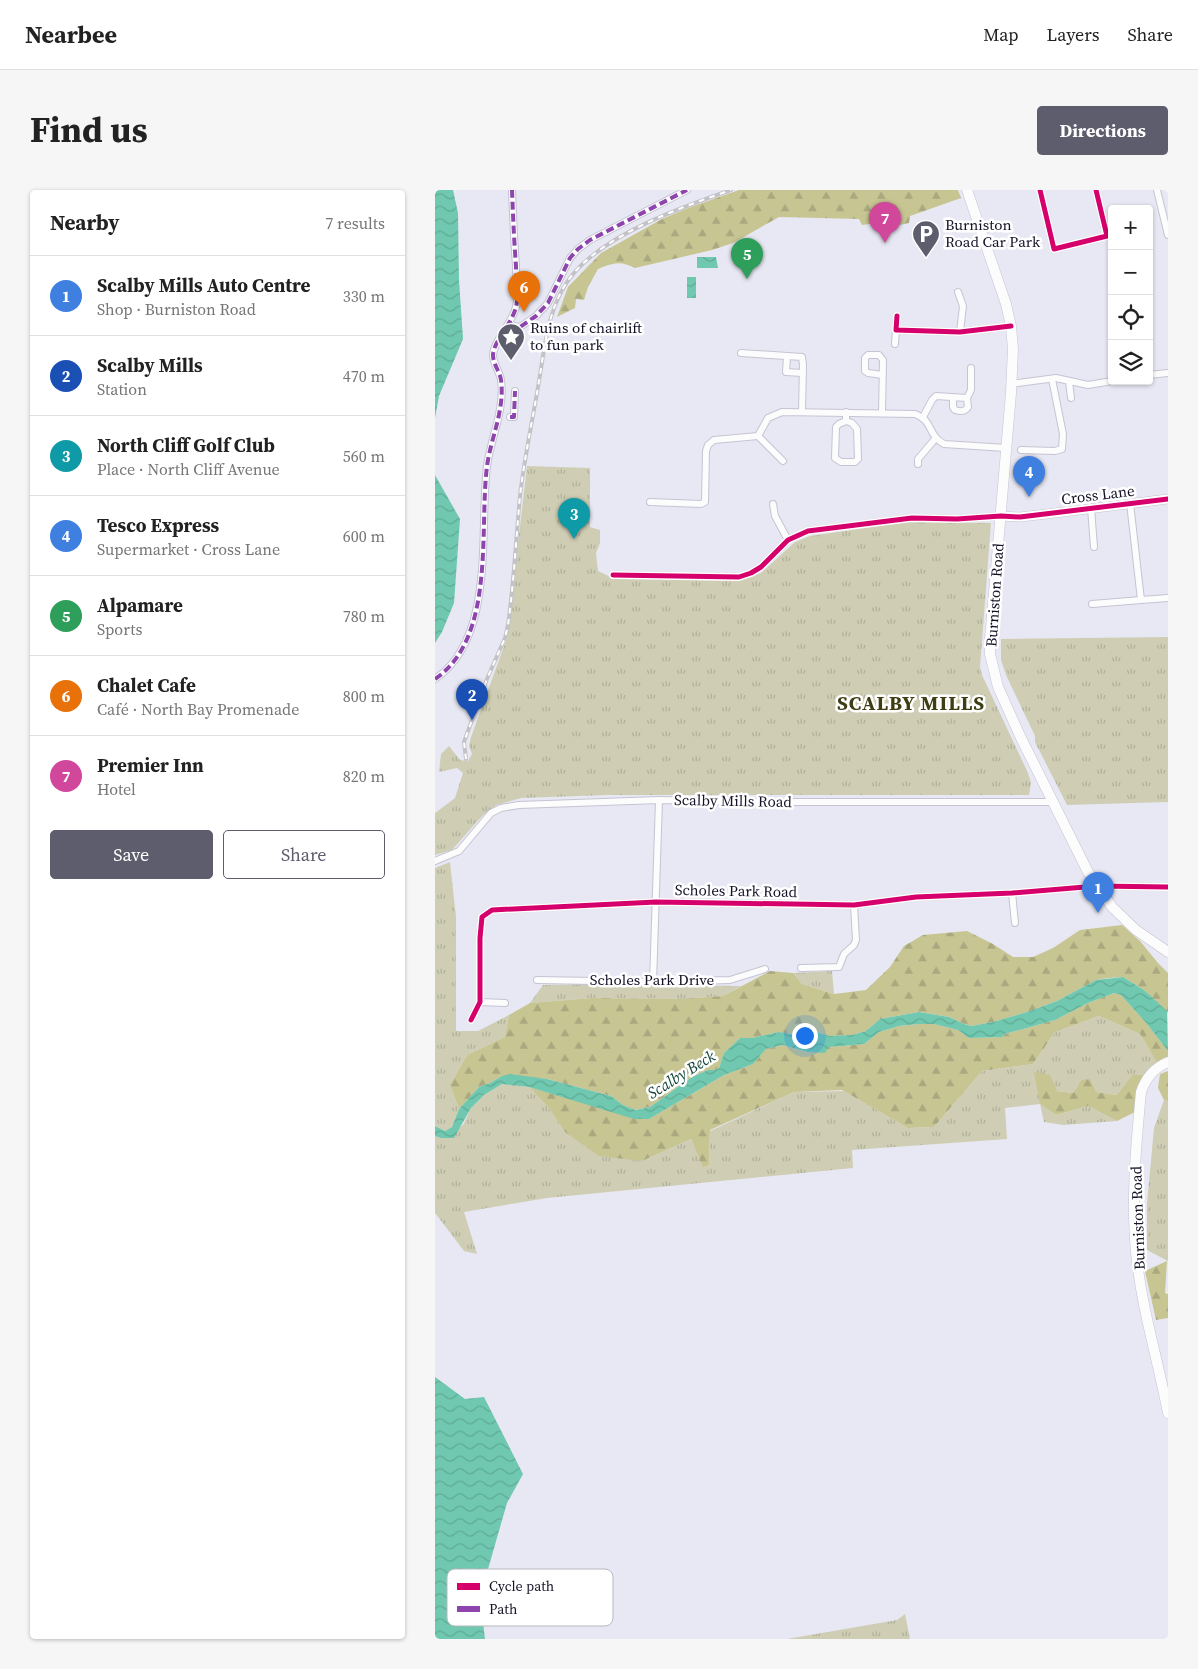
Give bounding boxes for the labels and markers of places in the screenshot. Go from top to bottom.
pin: 7 [869,202,901,243]
place label: Burniston Road Car Park [945,214,1041,252]
parking icon: Burniston Road Car Park [911,219,941,258]
pin: 5 [731,238,763,279]
pin: 6 [508,271,540,312]
place label: Ruins of chairlift to fun park [530,317,642,355]
place icon: Ruins of chairlift to fun park [496,322,526,361]
pin: 4 [1013,456,1045,497]
pin: 3 [558,498,590,539]
pin: 2 [456,679,488,720]
pin: 1 [1082,872,1114,913]

